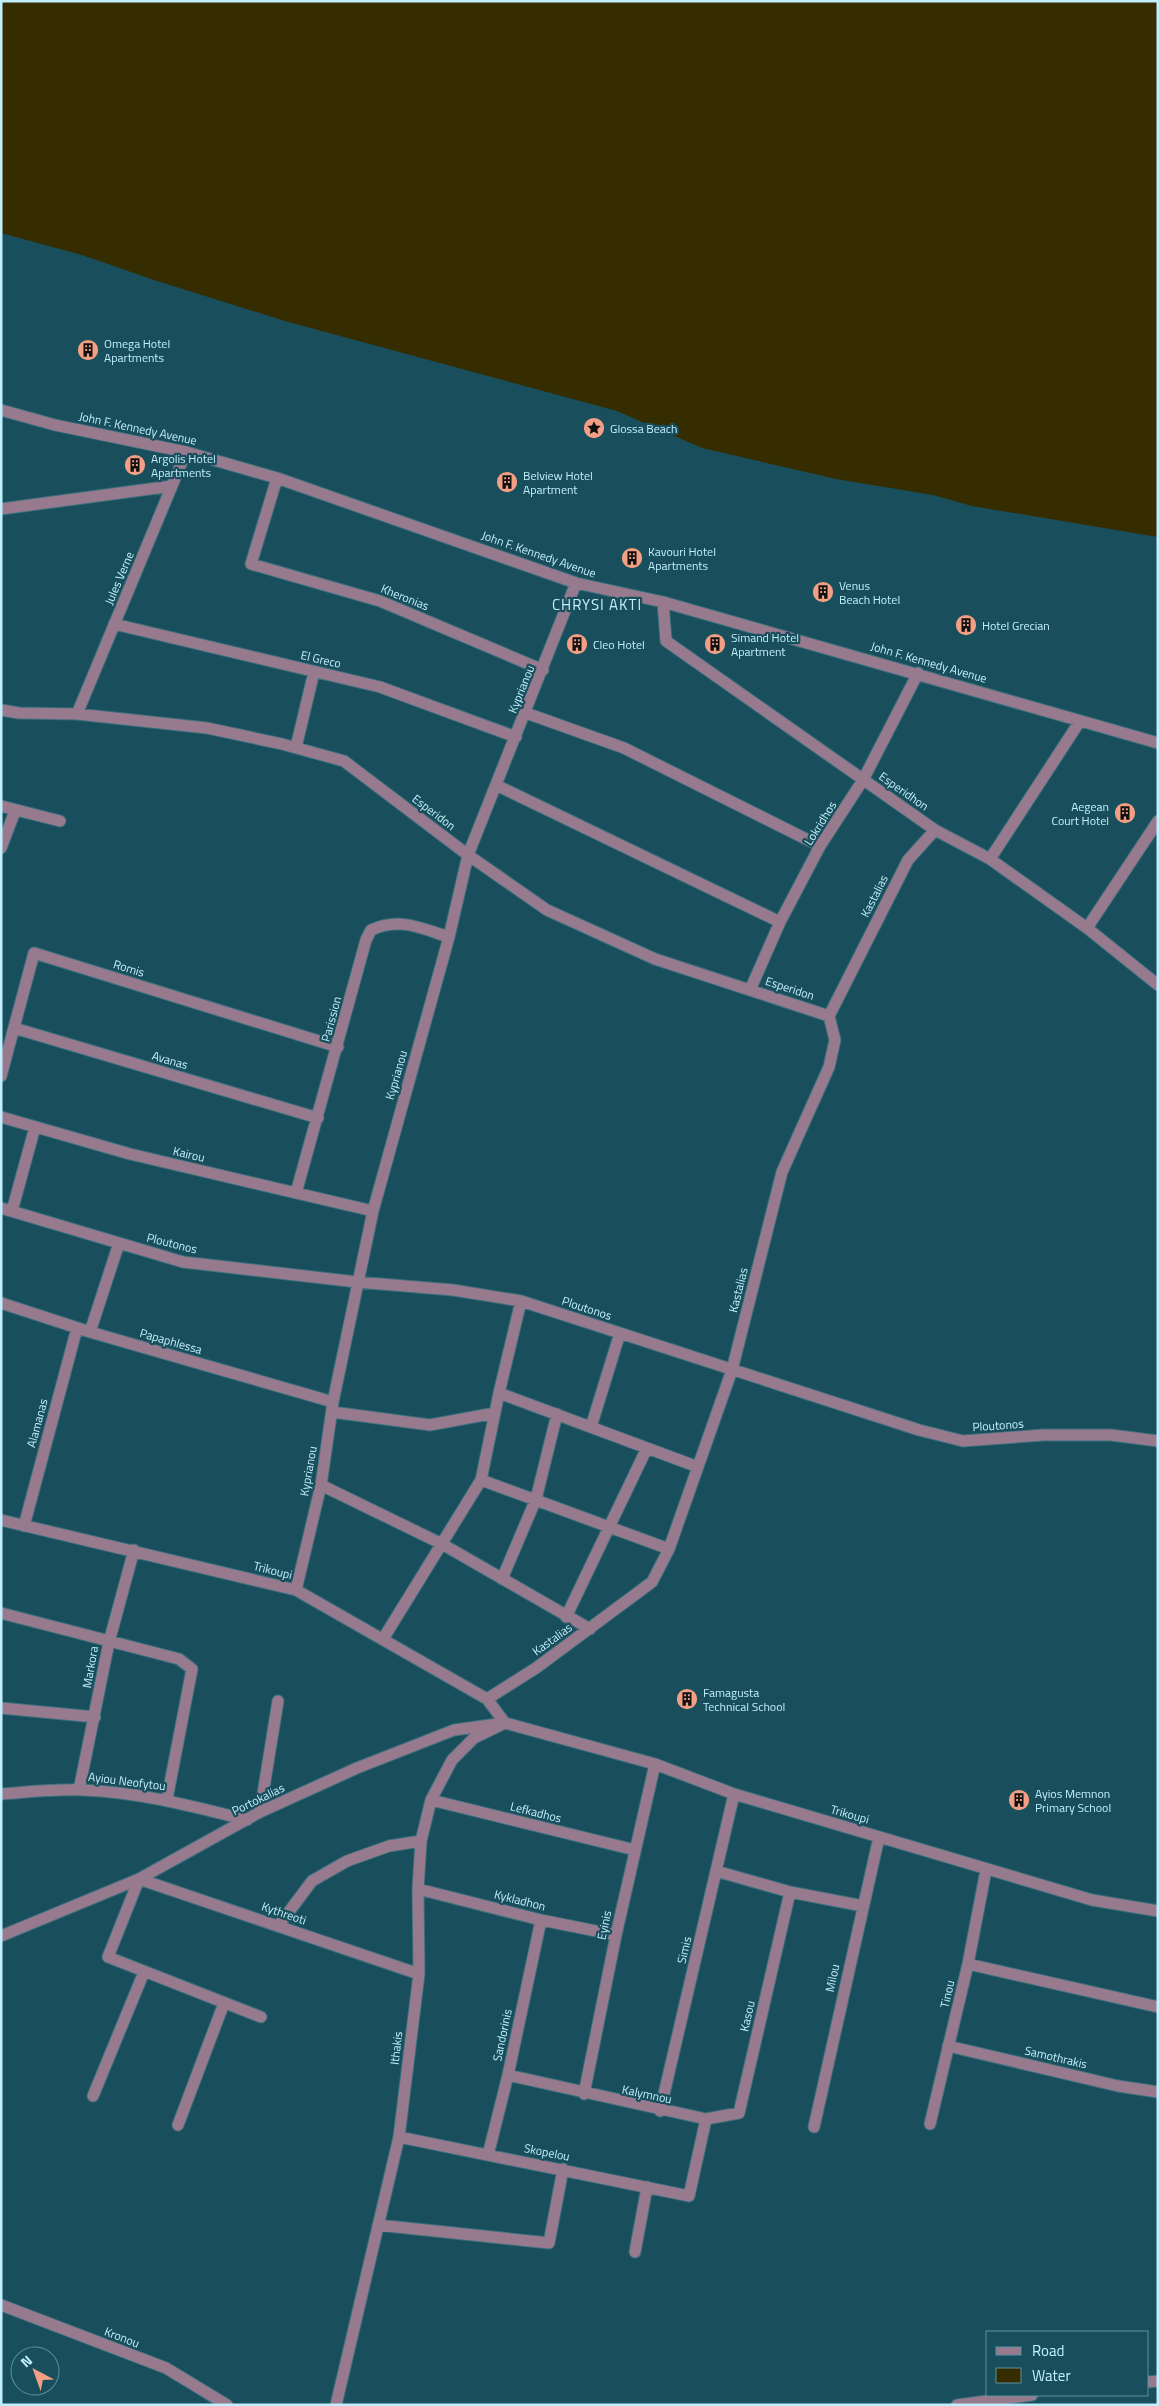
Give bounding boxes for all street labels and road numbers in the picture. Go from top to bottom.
street label: John F. Kennedy Avenue [77,406,199,450]
street label: John F. Kennedy Avenue [479,525,599,583]
street label: Jules Verne [99,548,139,608]
street label: Kheronias [378,579,432,615]
street label: John F. Kennedy Avenue [869,636,989,688]
street label: El Greco [299,645,343,673]
street label: Kyprianou [503,662,539,716]
street label: Esperidhon [875,767,933,815]
street label: Esperidon [408,789,460,835]
street label: Lokridhos [799,797,841,849]
street label: Kastalias [855,871,893,921]
street label: Romis [111,954,147,982]
street label: Esperidon [763,971,817,1005]
street label: Parission [316,994,346,1044]
street label: Avanas [150,1046,191,1074]
street label: Kyprianou [380,1048,412,1102]
street label: Kairou [171,1141,207,1167]
street label: Ploutonos [145,1228,200,1259]
street label: Kastalias [723,1265,753,1314]
street label: Ploutonos [560,1291,615,1325]
street label: Papaphlessa [138,1323,204,1359]
street label: Alamanas [21,1396,53,1450]
street label: Ploutonos [972,1414,1025,1436]
street label: Kyprianou [294,1444,322,1498]
street label: Trikoupi [252,1556,294,1584]
street label: Kastalias [528,1618,576,1660]
street label: Markora [77,1645,103,1689]
street label: Ayiou Neofytou [87,1767,167,1795]
street label: Portokalias [228,1778,288,1820]
street label: Lefkadhos [508,1796,564,1828]
street label: Trikoupi [828,1799,872,1829]
street label: Kykladhon [492,1884,548,1916]
street label: Kythreoti [259,1896,309,1930]
street label: Eyinis [592,1908,616,1941]
street label: Simis [672,1934,696,1965]
street label: Milou [820,1962,844,1994]
street label: Tinou [935,1978,959,2010]
street label: Kasou [734,1999,760,2033]
street label: Sandorinis [487,2007,517,2063]
street label: Ithakis [385,2030,408,2066]
street label: Samothrakis [1023,2041,1090,2074]
street label: Kalymnou [620,2079,674,2109]
street label: Skopelou [522,2138,572,2166]
street label: Kronou [102,2322,142,2352]

